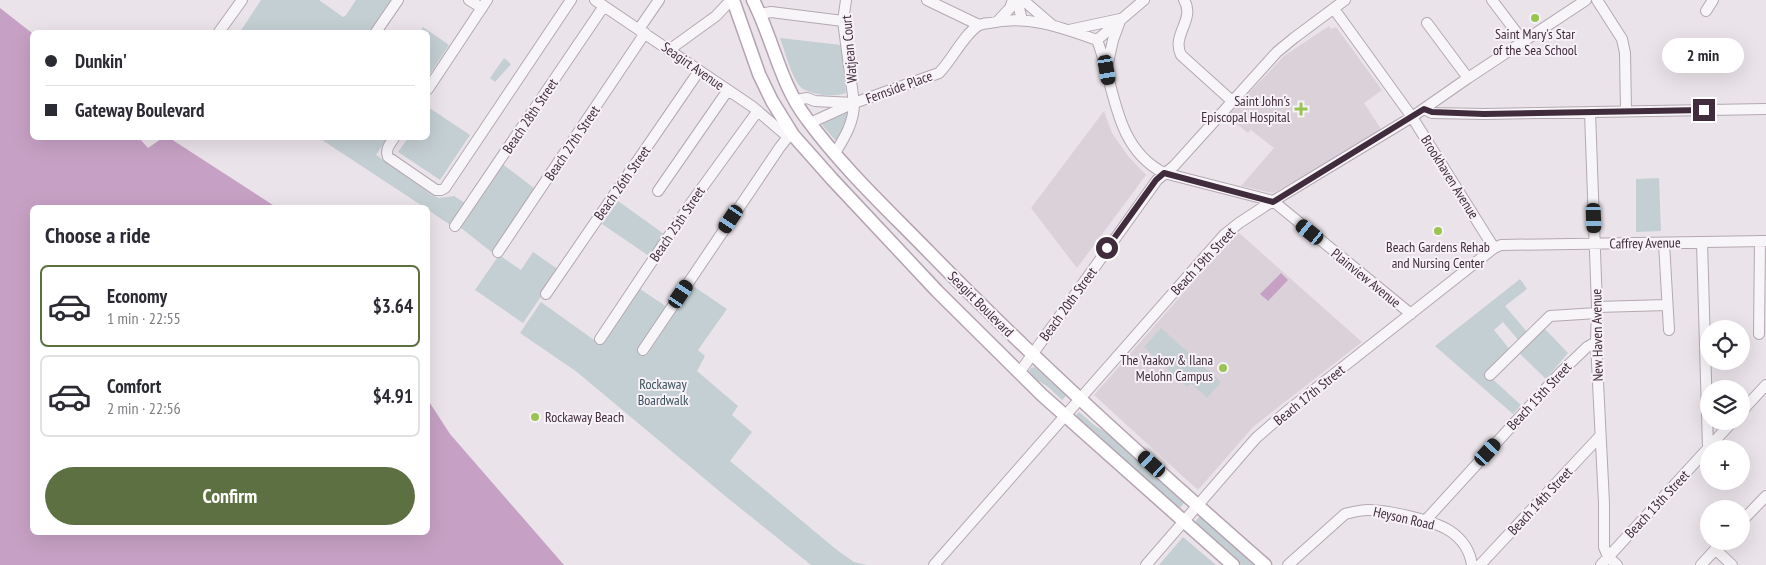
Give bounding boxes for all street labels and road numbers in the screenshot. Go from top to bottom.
street label: Watjean Court [837,14,861,84]
street label: Seagirt Avenue [658,38,728,94]
street label: Fernside Place [863,67,935,107]
street label: Beach 28th Street [498,75,562,157]
street label: Beach 27th Street [540,102,604,184]
street label: Brookhaven Avenue [1417,132,1483,222]
street label: Beach 26th Street [590,142,654,224]
street label: Beach 25th Street [645,183,709,265]
street label: Beach 19th Street [1167,223,1239,299]
street label: Caffrey Avenue [1609,233,1681,253]
street label: Plainview Avenue [1328,244,1405,312]
street label: Beach 20th Street [1035,264,1101,344]
street label: Seagirt Boulevard [944,267,1018,341]
street label: New Haven Avenue [1587,288,1607,381]
street label: Beach 15th Street [1503,358,1575,434]
street label: Beach 17th Street [1270,361,1348,429]
street label: Beach 14th Street [1504,463,1576,539]
street label: Beach 13th Street [1621,466,1693,542]
street label: Heyson Road [1372,502,1436,534]

